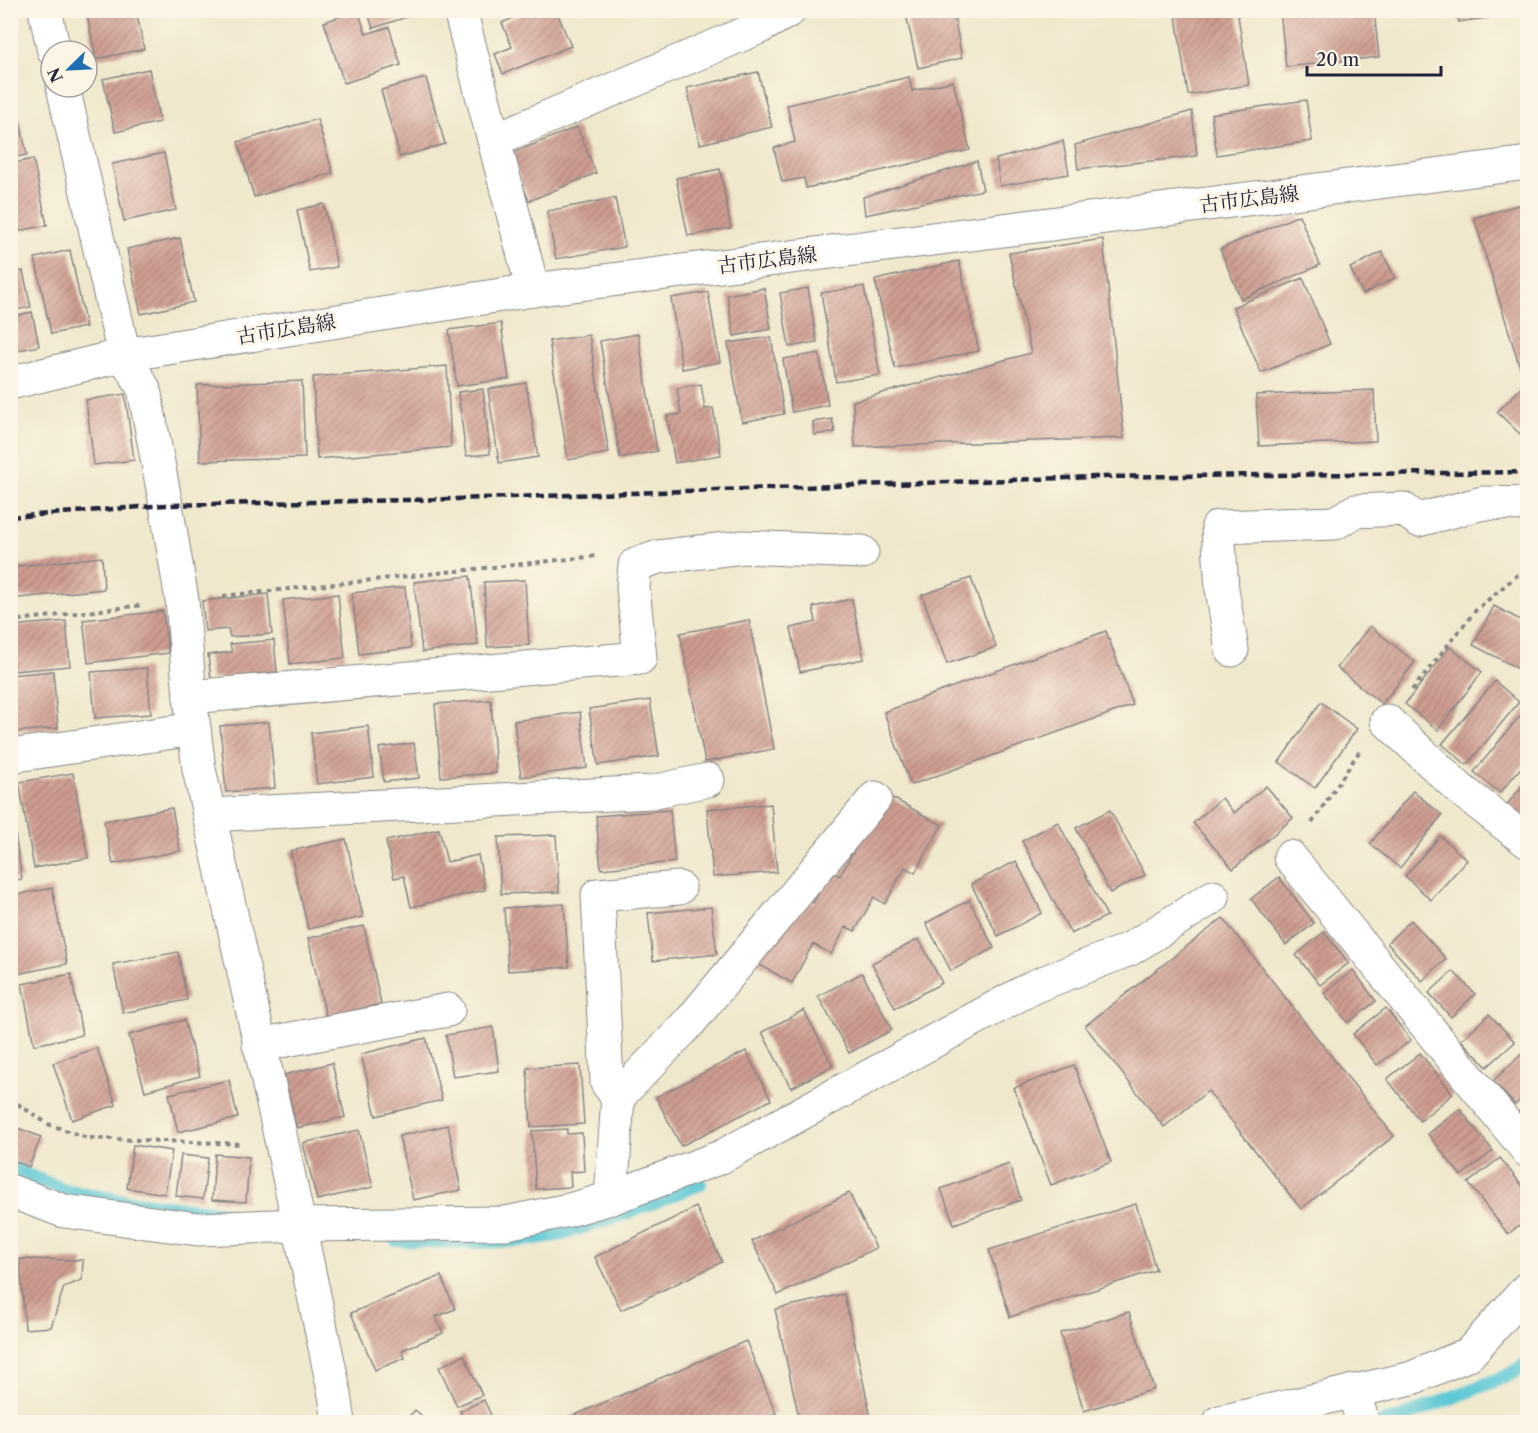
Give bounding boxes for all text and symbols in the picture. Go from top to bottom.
north arrow [39,39,99,99]
scale bar [1307,39,1440,77]
text: 20 m [1316,49,1360,71]
text: N [43,65,67,86]
street label: 古市広島線 [1198,181,1300,217]
street label: 古市広島線 [716,242,818,278]
street label: 古市広島線 [235,309,337,349]

